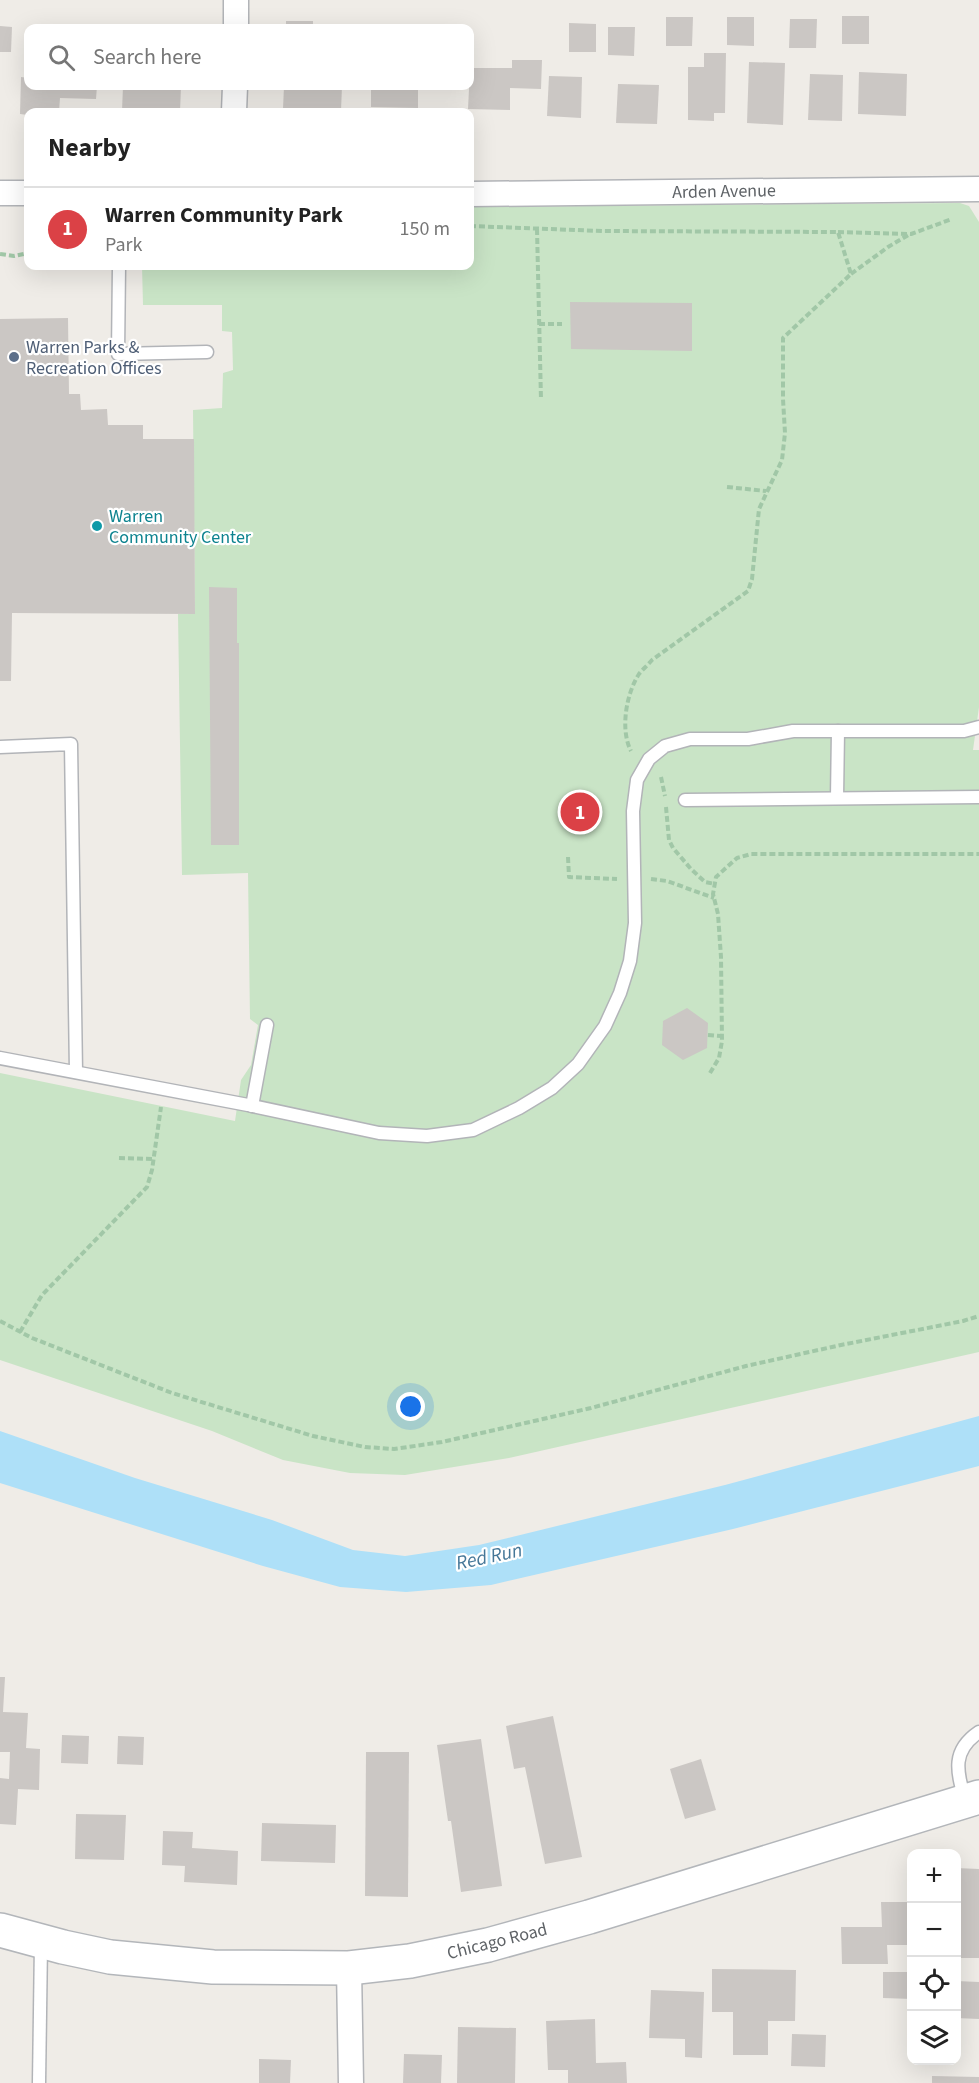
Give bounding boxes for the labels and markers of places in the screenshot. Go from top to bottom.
place label: Warren Parks & Recreation Offices [26,335,162,381]
marker: Warren Parks & Recreation Offices [7,350,21,364]
place label: Warren Community Center [109,504,252,550]
marker: Warren Community Center [90,519,104,533]
pin: 1 [560,790,600,834]

